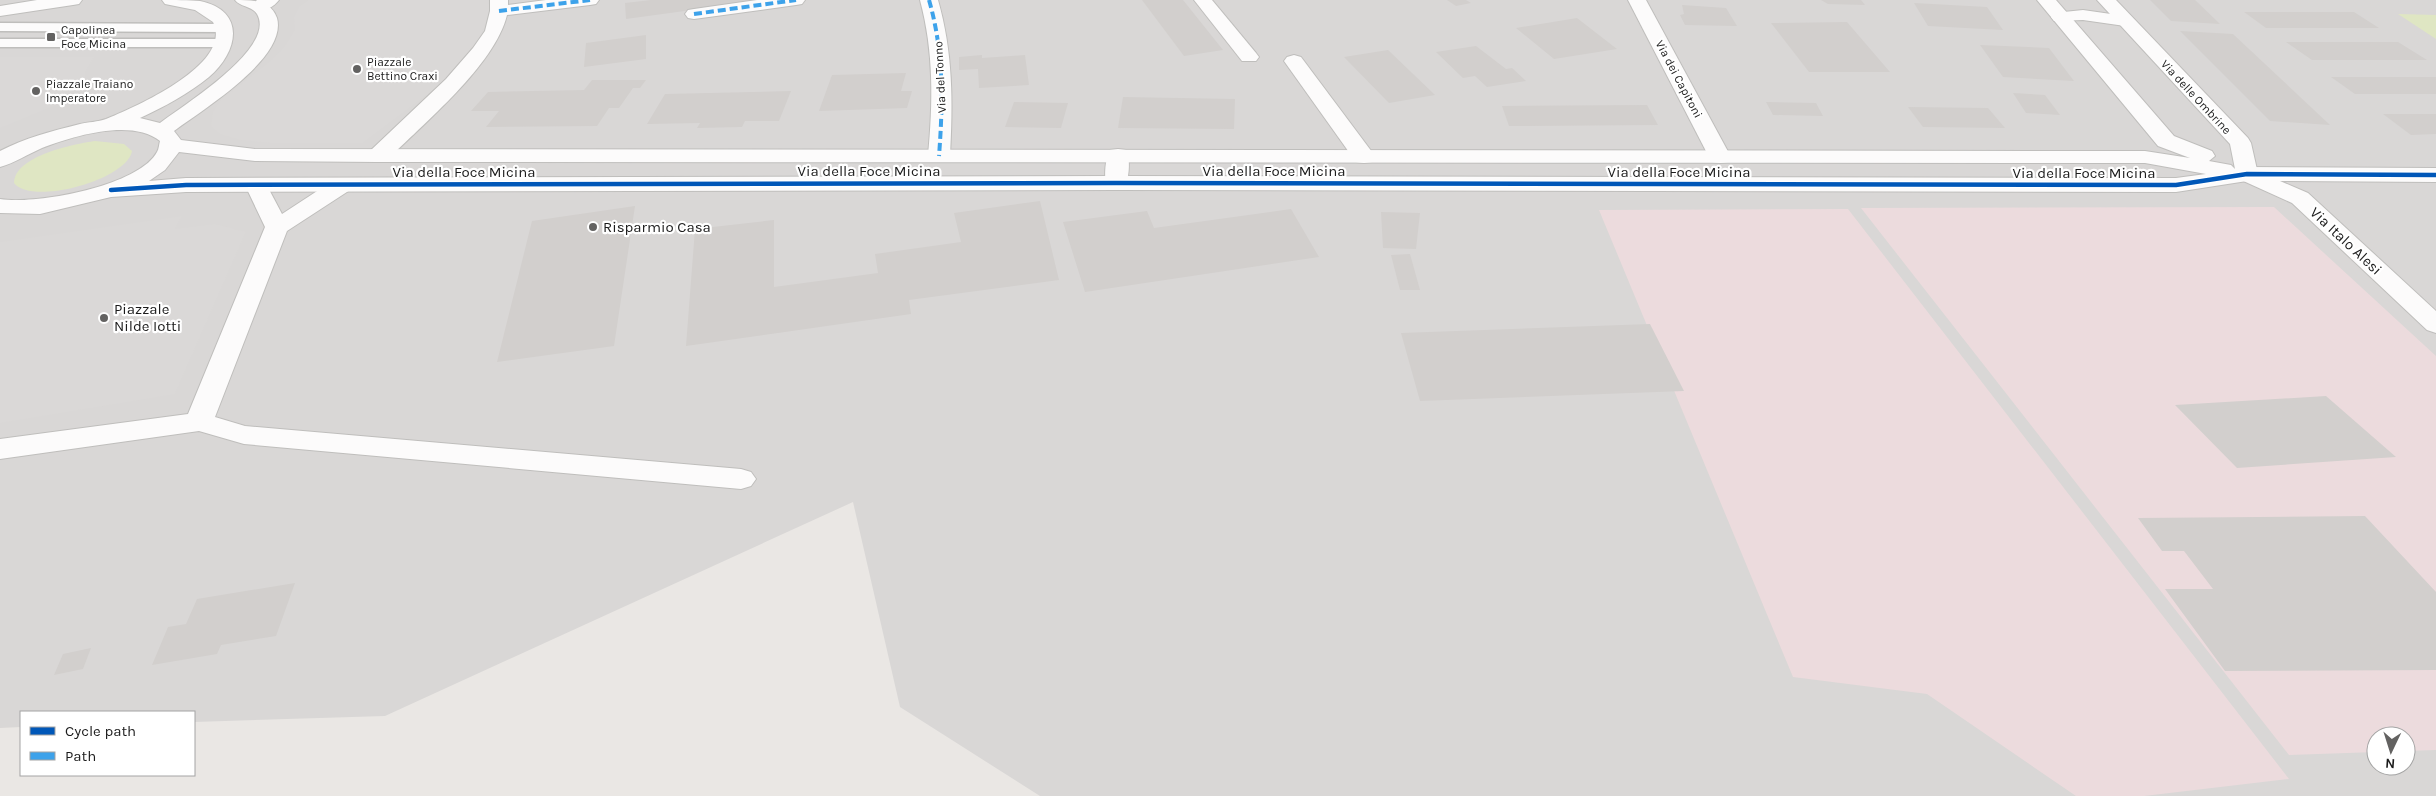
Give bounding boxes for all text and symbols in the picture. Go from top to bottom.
place label: Capolinea Foce Micina [61,23,126,51]
marker: Capolinea Foce Micina [45,31,57,43]
street label: Via dei Capitoni [1653,38,1705,120]
street label: Via del Tonno [931,41,949,113]
place label: Piazzale Bettino Craxi [367,55,438,83]
street label: Via delle Ombrine [2158,57,2234,137]
marker: Piazzale Bettino Craxi [351,63,363,75]
place label: Piazzale Traiano Imperatore [46,77,133,105]
marker: Piazzale Traiano Imperatore [30,85,42,97]
street label: Via della Foce Micina [798,162,940,180]
street label: Via della Foce Micina [1203,162,1345,180]
street label: Via della Foce Micina [393,163,535,181]
street label: Via della Foce Micina [1608,163,1750,181]
street label: Via della Foce Micina [2013,164,2155,182]
street label: Via Italo Alesi [2306,203,2386,279]
place label: Risparmio Casa [603,218,711,236]
marker: Risparmio Casa [587,221,599,233]
place label: Piazzale Nilde Iotti [114,300,181,335]
marker: Piazzale Nilde Iotti [98,312,110,324]
legend [20,711,195,776]
text: Cycle path [65,722,136,740]
north arrow [2366,726,2416,776]
text: Path [65,747,96,765]
text: N [2385,755,2396,772]

